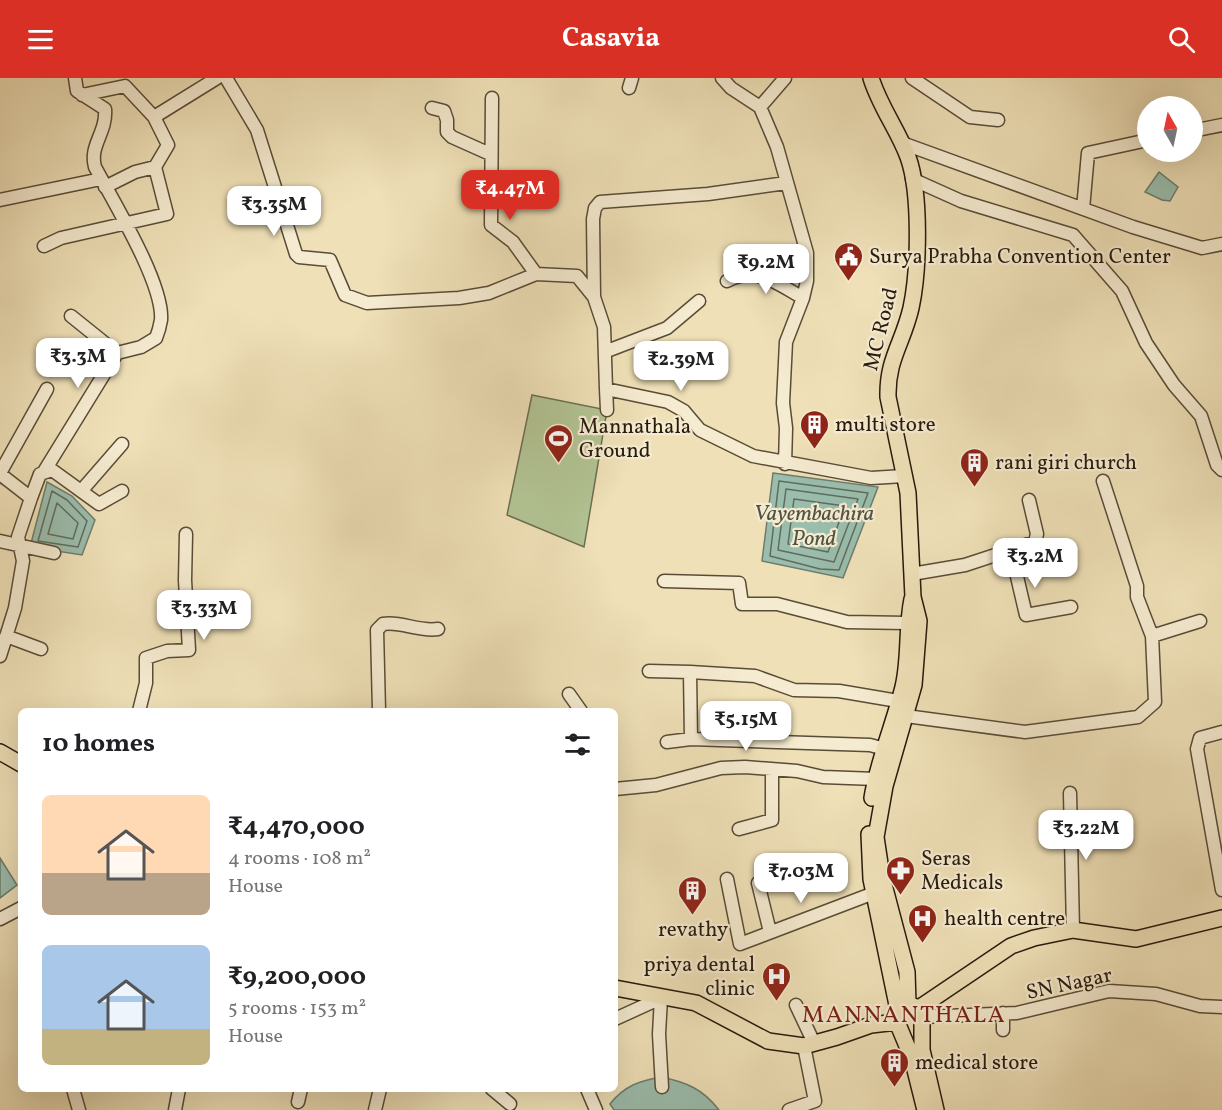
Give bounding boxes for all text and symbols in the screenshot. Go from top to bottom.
text: Casavia [562,20,660,58]
icon: menu [24,23,57,56]
icon: search [1165,23,1198,56]
north arrow [1137,96,1203,162]
map controls [1137,96,1203,162]
pin: ₹4.47M [461,170,559,221]
text: ₹4.47M [475,175,545,203]
pin: ₹3.35M [225,186,323,237]
text: ₹3.35M [241,191,307,219]
public building icon: Surya Prabha Convention Center [832,240,864,282]
place label: Surya Prabha Convention Center [869,243,1171,272]
pin: ₹9.2M [724,244,808,295]
text: ₹9.2M [737,249,795,277]
street label: MC Road [857,285,906,374]
pin: ₹3.3M [36,338,120,389]
pin: ₹2.39M [632,341,730,392]
text: ₹3.3M [50,343,106,371]
text: ₹2.39M [647,346,715,374]
building icon: multi store [798,408,830,450]
place label: multi store [835,411,936,440]
place label: Mannathala Ground [579,413,691,466]
sports icon: Mannathala Ground [542,422,574,464]
building icon: rani giri church [958,446,990,488]
place label: rani giri church [995,449,1137,478]
water label: Vayembachira Pond [754,499,874,555]
pin: ₹3.2M [993,538,1077,589]
text: ₹3.2M [1007,543,1063,571]
pin: ₹3.33M [155,590,253,641]
text: ₹3.33M [171,595,237,623]
pin: ₹5.15M [697,701,795,752]
text: ₹5.15M [714,706,778,734]
text: 10 homes [42,726,155,762]
icon: filters [561,728,594,761]
text: ₹4,470,000 [228,809,365,845]
pin: ₹3.22M [1037,810,1135,861]
text: ₹3.22M [1052,815,1120,843]
icon: home [90,819,162,891]
text: 4 rooms · 108 m² [228,845,371,873]
place label: Seras Medicals [921,845,1003,898]
pin: ₹7.03M [752,853,850,904]
pharmacy icon: Seras Medicals [884,854,916,896]
text: ₹7.03M [768,858,834,886]
text: House [228,873,283,901]
building icon: revathy [677,874,709,916]
hospital icon: health centre [907,902,939,944]
place label: health centre [944,905,1065,934]
place label: revathy [658,916,729,945]
place label: priya dental clinic [643,951,755,1004]
text: ₹9,200,000 [228,959,366,995]
hospital icon: priya dental clinic [760,960,792,1002]
street label: SN Nagar [1024,961,1115,1008]
icon: home [90,969,162,1041]
text: 5 rooms · 153 m² [228,995,366,1023]
district label: MANNANTHALA [802,999,1006,1033]
text: House [228,1023,283,1051]
building icon: medical store [878,1046,910,1088]
place label: medical store [915,1049,1038,1078]

